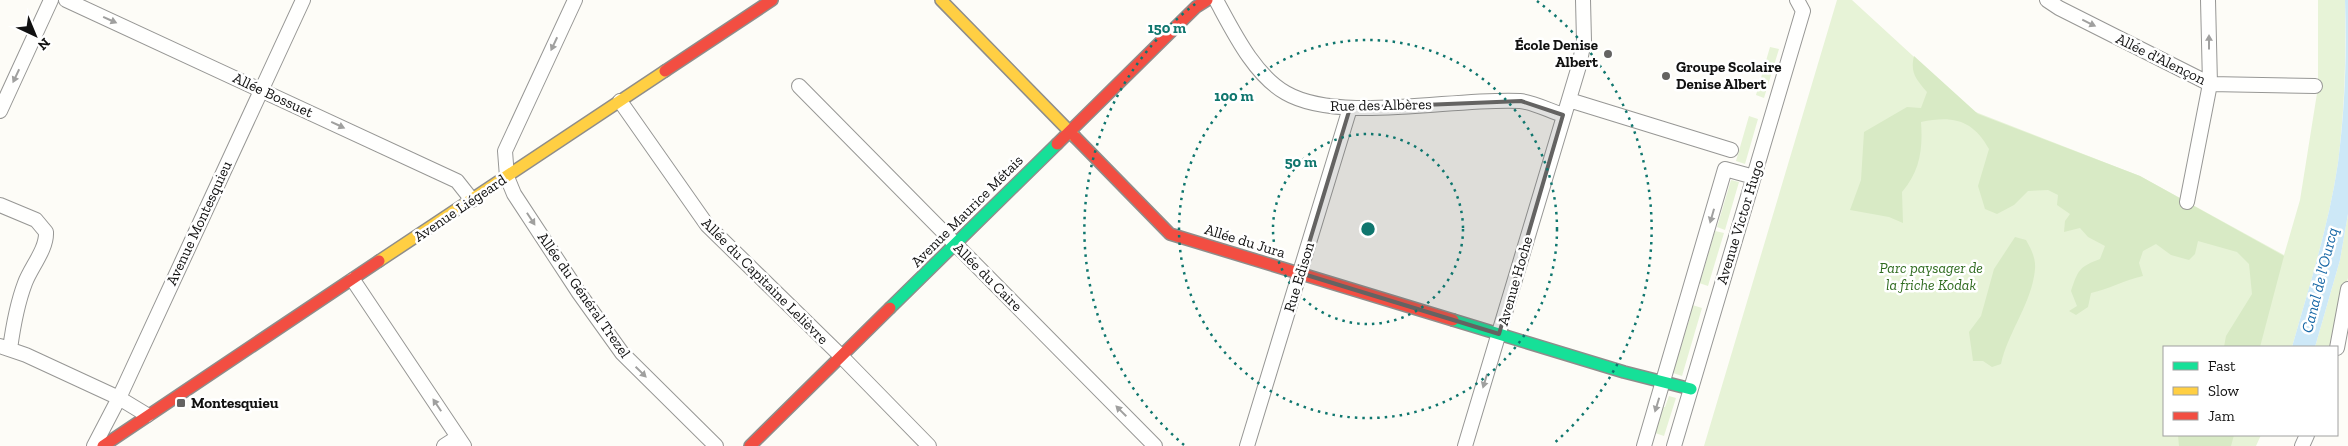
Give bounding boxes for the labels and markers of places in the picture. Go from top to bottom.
place label: École Denise Albert [1515,36,1599,71]
marker: École Denise Albert [1602,48,1614,60]
place label: Groupe Scolaire Denise Albert [1676,58,1782,93]
marker: Groupe Scolaire Denise Albert [1660,70,1672,82]
centre of rings [1359,220,1377,238]
place label: Montesquieu [191,394,279,412]
marker: Montesquieu [175,397,187,409]

